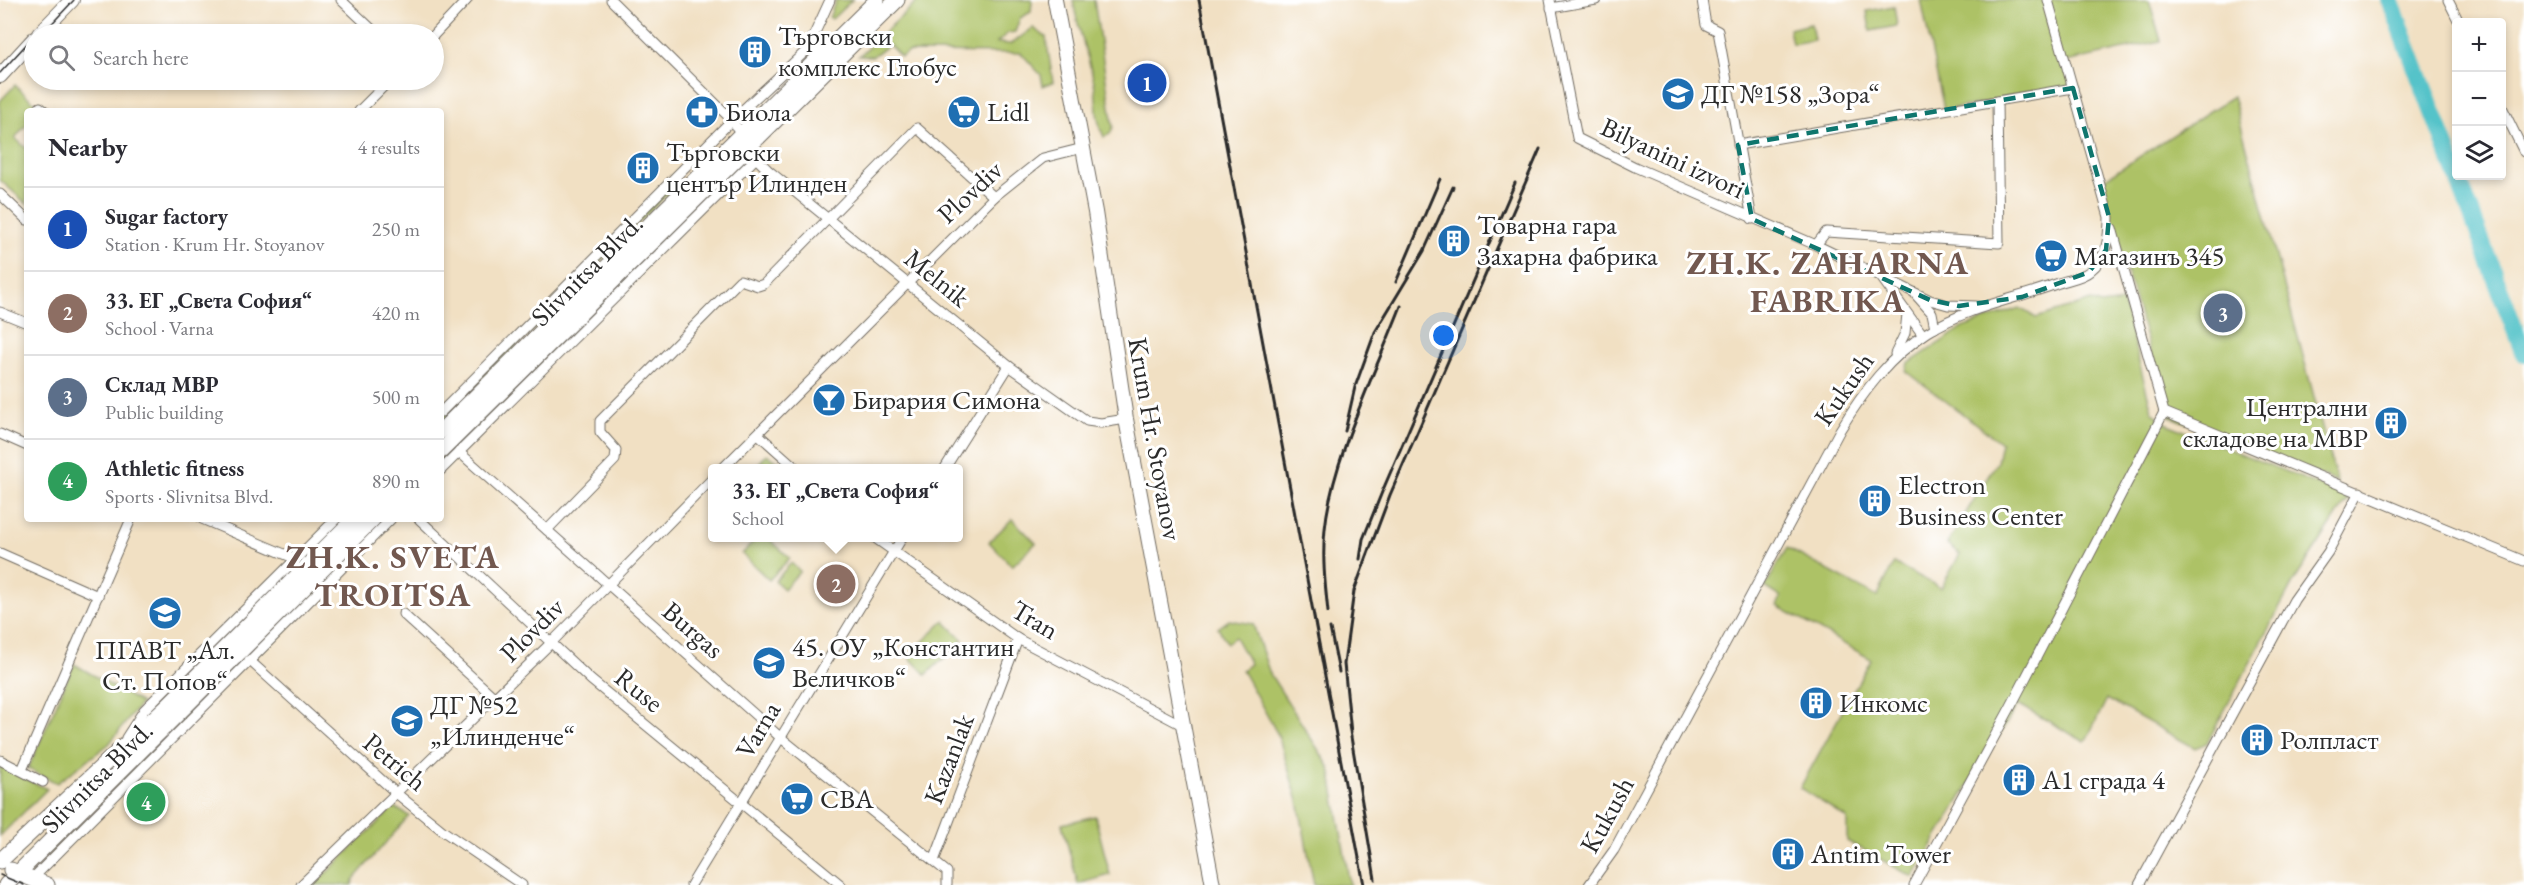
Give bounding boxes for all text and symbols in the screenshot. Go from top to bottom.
place label: Търговски комплекс Глобус [778,18,957,84]
map controls [2452,18,2506,180]
button: + [2452,18,2506,72]
search box [24,24,444,90]
building icon: Търговски комплекс Глобус [737,34,773,70]
icon: search [45,41,78,74]
text: Search here [93,43,188,72]
pin: 1 [1128,60,1166,106]
button: − [2452,72,2506,126]
school or university icon: ДГ №158 „Зора“ [1660,76,1696,112]
place label: ДГ №158 „Зора“ [1701,76,1880,111]
pharmacy icon: Биола [684,94,720,130]
place label: Биола [725,94,792,129]
supermarket icon: Lidl [946,94,982,130]
place label: Lidl [987,94,1030,129]
street label: Bilyanini izvori [1595,109,1751,206]
button: layers [2452,126,2506,180]
text: Nearby [48,130,128,164]
text: 4 results [357,134,420,160]
place label: Търговски център Илинден [666,134,847,200]
building icon: Търговски център Илинден [625,150,661,186]
street label: Plovdiv [929,152,1010,231]
text: Sugar factory [105,202,228,231]
street label: Slivnitsa Blvd. [523,206,650,333]
place label: Товарна гара Захарна фабрика [1477,207,1658,273]
text: 1 [62,216,73,242]
text: 250 m [372,216,420,242]
building icon: Товарна гара Захарна фабрика [1436,223,1472,259]
text: Station · Krum Hr. Stoyanov [105,231,324,257]
supermarket icon: Магазинъ 345 [2033,238,2069,274]
place label: Магазинъ 345 [2074,238,2224,273]
street label: Melnik [897,241,977,315]
district label: ZH.K. ZAHARNA FABRIKA [1687,241,1969,322]
text: 33. ЕГ „Света София“ [105,286,312,315]
pin: 3 [2204,290,2242,336]
text: 2 [62,300,73,326]
text: 420 m [372,300,420,326]
text: School · Varna [105,315,214,341]
your location [1429,321,1458,350]
street label: Krum Hr. Stoyanov [1120,335,1191,543]
street label: Kukush [1806,345,1882,432]
text: Склад МВР [105,370,219,399]
bar icon: Бирария Симона [811,382,847,418]
place label: Бирария Симона [852,382,1041,417]
text: 3 [62,384,73,410]
text: 500 m [372,384,420,410]
place label: Централни складове на МВР [2182,389,2368,455]
text: Public building [105,399,223,425]
building icon: Централни складове на МВР [2373,405,2409,441]
text: Athletic fitness [105,454,244,483]
popup [708,464,963,542]
place label: Electron Business Center [1898,467,2063,533]
text: 4 [62,468,73,494]
text: 890 m [372,468,420,494]
text: 33. ЕГ „Света София“ [732,476,939,505]
text: Sports · Slivnitsa Blvd. [105,483,273,509]
building icon: Electron Business Center [1857,483,1893,519]
text: School [732,505,784,531]
district label: ZH.K. SVETA TROITSA [286,535,500,616]
pin: 2 [816,562,856,606]
street label: Plovdiv [492,590,572,669]
street label: Tran [1005,592,1065,647]
street label: Burgas [655,593,731,666]
school or university icon: ПГАВТ „Ал. Ст. Попов“ [147,595,183,631]
place label: 45. ОУ „Константин Величков“ [792,629,1014,695]
place label: ПГАВТ „Ал. Ст. Попов“ [95,632,235,698]
school or university icon: 45. ОУ „Константин Величков“ [751,645,787,681]
street label: Ruse [608,659,671,720]
building icon: Инкомс [1798,685,1834,721]
place label: Инкомс [1839,685,1928,720]
place label: ДГ №52 „Илинденче“ [430,687,575,753]
street label: Varna [727,695,788,765]
school or university icon: ДГ №52 „Илинденче“ [389,703,425,739]
street label: Kazanlak [915,708,982,809]
street label: Slivnitsa Blvd. [33,713,160,840]
building icon: Ролпласт [2239,722,2275,758]
place label: Ролпласт [2280,722,2379,757]
street label: Petrich [356,725,435,799]
building icon: А1 сграда 4 [2001,762,2037,798]
place label: А1 сграда 4 [2041,762,2166,797]
street label: Kukush [1571,770,1642,859]
pin: 4 [126,780,166,824]
supermarket icon: CBA [779,781,815,817]
place label: CBA [820,781,874,816]
building icon: Antim Tower [1770,836,1806,872]
place label: Antim Tower [1810,836,1951,871]

